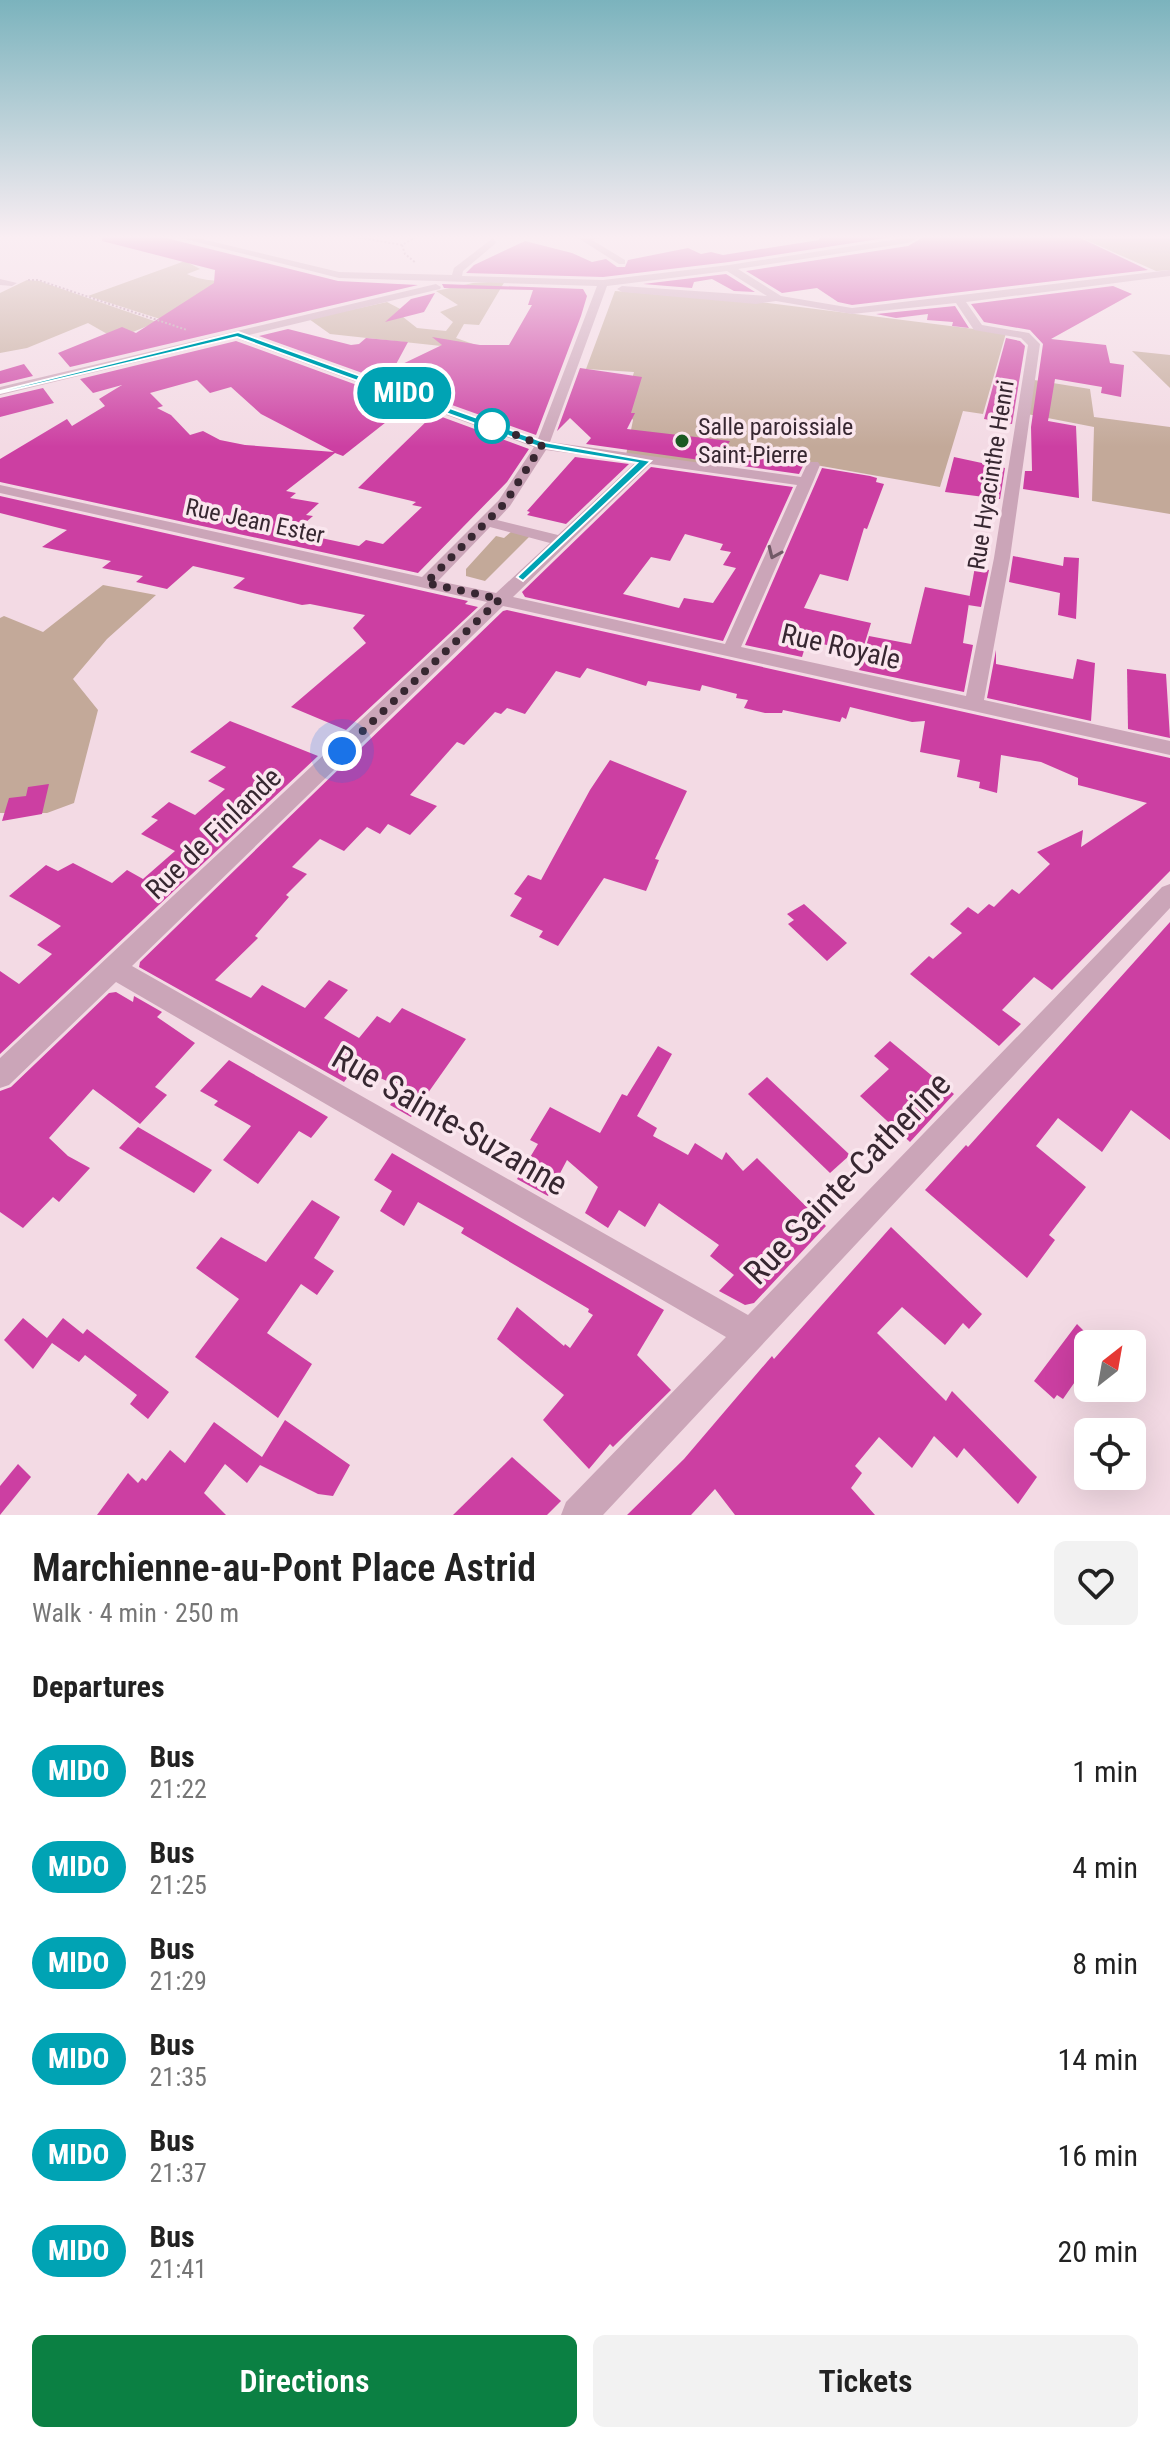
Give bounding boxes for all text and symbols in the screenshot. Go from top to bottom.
line badge: MIDO [348,367,460,419]
text: MIDO [373,376,435,409]
street label: Rue Hyacinthe Henri [962,378,1020,572]
unlabelled marker [475,409,509,443]
place label: Salle paroissiale Saint-Pierre [698,413,853,469]
marker: Salle paroissiale Saint-Pierre [673,432,691,450]
street label: Rue Jean Ester [183,493,327,549]
one-way arrow [768,545,784,559]
street label: Rue Royale [778,617,904,676]
your location [322,731,362,771]
street label: Rue de Finlande [139,761,288,906]
street label: Rue Sainte-Suzanne [325,1036,575,1204]
street label: Rue Sainte-Catherine [736,1064,958,1292]
north arrow [1074,1330,1146,1402]
map controls [1074,1330,1146,1490]
button: locate [1074,1418,1146,1490]
button: heart [1054,1541,1138,1625]
text: Marchienne-au-Pont Place Astrid [32,1546,536,1590]
text: Walk · 4 min · 250 m [32,1598,239,1628]
text: Departures [32,1669,165,1704]
text: Bus [150,1739,195,1774]
text: MIDO [48,1754,110,1787]
text: 1 min [1072,1754,1138,1789]
text: 21:22 [150,1774,207,1804]
text: Bus [150,1835,195,1870]
text: MIDO [48,1850,110,1883]
text: 4 min [1072,1850,1138,1885]
text: 21:25 [150,1870,207,1900]
text: Bus [150,1931,195,1966]
text: MIDO [48,1946,110,1979]
text: 8 min [1072,1946,1138,1981]
text: 21:29 [150,1966,207,1996]
text: Bus [150,2027,195,2062]
text: MIDO [48,2042,110,2075]
text: 14 min [1057,2042,1138,2077]
text: 21:35 [150,2062,207,2092]
text: Bus [150,2123,195,2158]
text: MIDO [48,2138,110,2171]
text: 16 min [1057,2138,1138,2173]
text: 21:37 [150,2158,207,2188]
text: Bus [150,2219,195,2254]
text: MIDO [48,2234,110,2267]
text: 20 min [1057,2234,1138,2269]
text: 21:41 [150,2254,207,2284]
button: Directions [32,2335,577,2427]
button: Tickets [593,2335,1138,2427]

